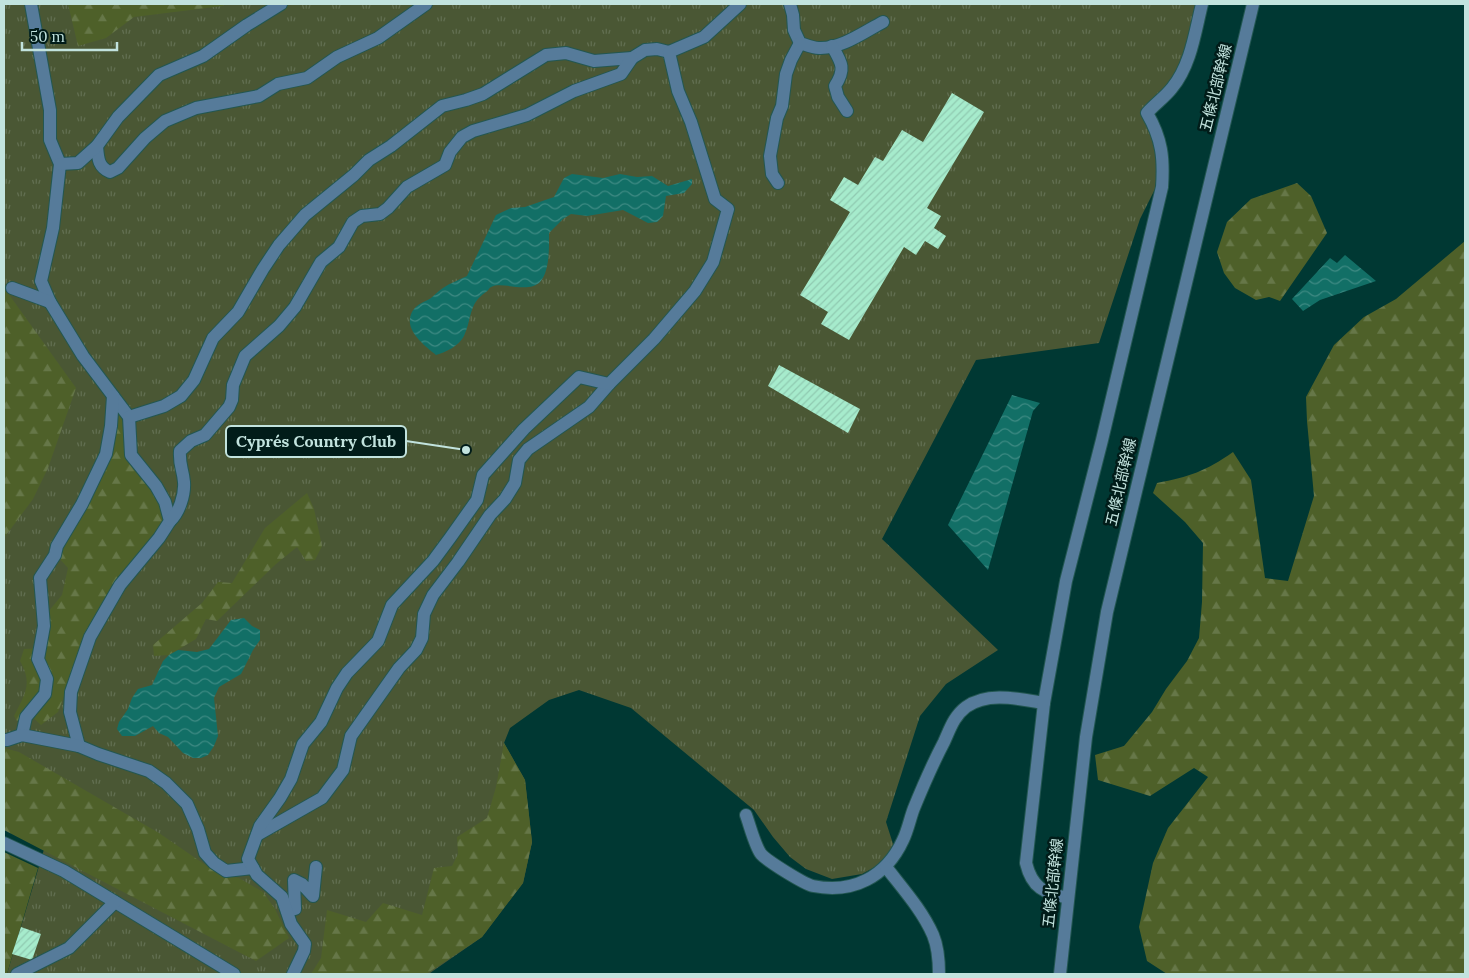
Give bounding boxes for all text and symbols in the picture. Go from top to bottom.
scale bar [22,20,118,52]
text: 50 m [30,27,65,46]
street label: 五條北部幹線 [1195,42,1236,134]
callout: Cyprés Country Club [226,426,406,457]
text: Cyprés Country Club [236,431,396,451]
street label: 五條北部幹線 [1101,436,1140,528]
street label: 五條北部幹線 [1038,837,1067,929]

